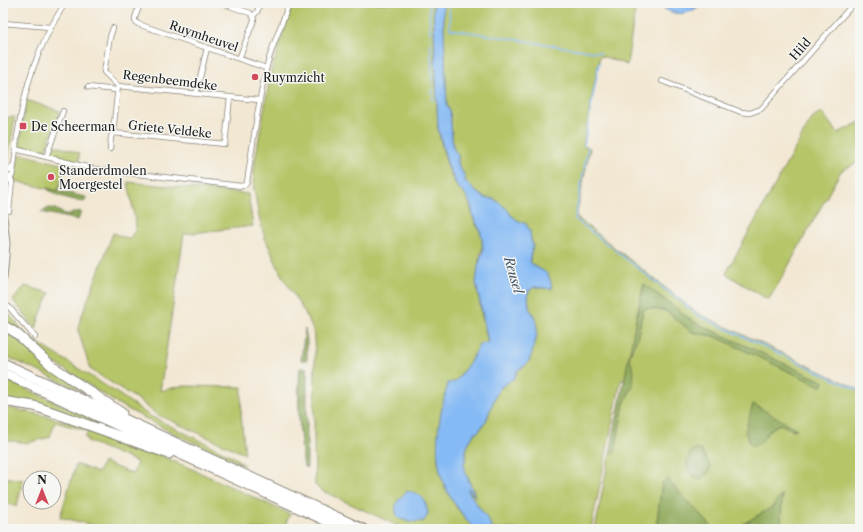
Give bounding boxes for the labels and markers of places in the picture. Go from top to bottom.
place label: Ruymzicht [263,70,326,85]
marker: Ruymzicht [250,72,260,82]
place label: De Scheerman [31,119,116,134]
marker: De Scheerman [18,121,28,131]
place label: Standerdmolen Moergestel [59,163,147,192]
marker: Standerdmolen Moergestel [46,172,56,182]

